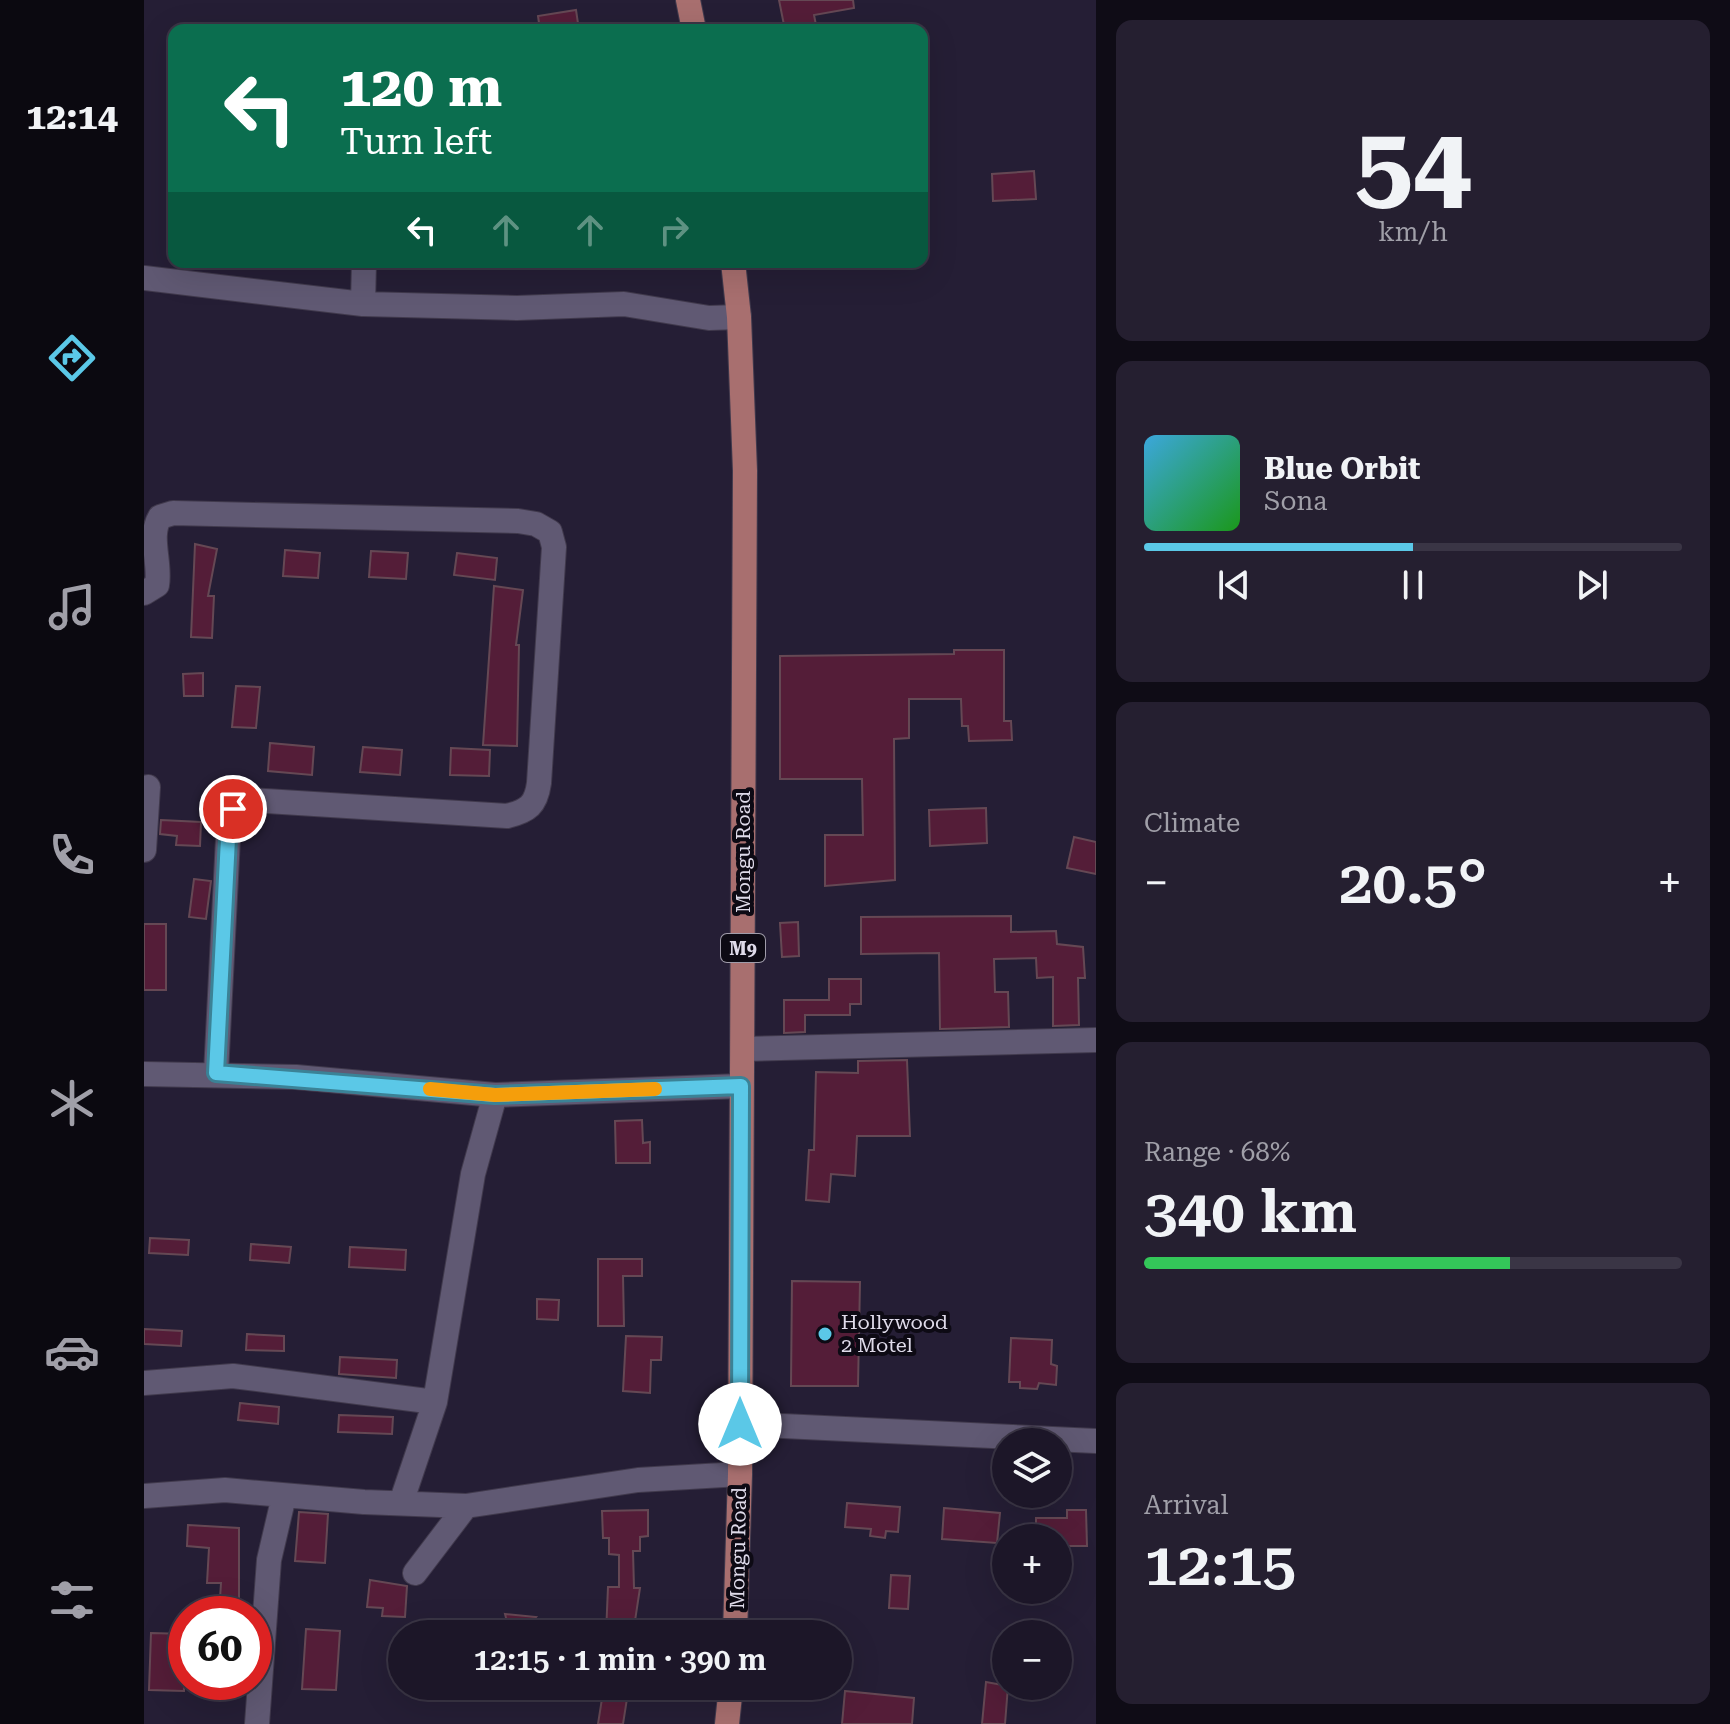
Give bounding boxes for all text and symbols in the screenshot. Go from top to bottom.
text: 120 m [340,54,502,120]
icon: left [208,56,312,160]
text: 12:14 [26,96,118,138]
text: 54 [1355,104,1471,225]
text: Turn left [340,121,492,163]
icon: left [400,208,444,252]
icon: ahead [484,208,528,252]
icon: ahead [568,208,612,252]
icon: right [652,208,696,252]
text: km/h [1378,217,1448,247]
icon: directions [44,330,100,386]
text: Blue Orbit [1264,451,1420,486]
text: Sona [1264,486,1327,516]
icon: previous [1212,563,1256,607]
icon: pause [1391,563,1435,607]
icon: next [1570,563,1614,607]
icon: music [44,579,100,635]
pin [199,775,267,843]
icon: arrive [211,787,255,831]
street label: Mongu Road [731,791,755,913]
text: Climate [1144,808,1240,838]
icon: phone [44,827,100,883]
text: 20.5° [1339,847,1487,918]
text: − [1144,857,1169,909]
text: + [1657,857,1682,909]
road number: M9 [721,934,765,962]
icon: climate [44,1075,100,1131]
text: Range · 68% [1144,1137,1290,1167]
text: 340 km [1144,1176,1357,1247]
place label: Hollywood 2 Motel [841,1310,948,1357]
icon: car [44,1324,100,1380]
marker: Hollywood 2 Motel [816,1325,834,1343]
position arrow [698,1382,782,1466]
map controls [992,1428,1072,1700]
button: layers [992,1428,1072,1508]
street label: Mongu Road [725,1487,751,1609]
text: Arrival [1144,1490,1229,1520]
button: + [992,1524,1072,1604]
text: 12:15 [1144,1529,1296,1600]
icon: filters [44,1572,100,1628]
speed limit sign: 60 [168,1596,272,1700]
button: − [992,1620,1072,1700]
text: 12:15 · 1 min · 390 m [474,1642,766,1677]

